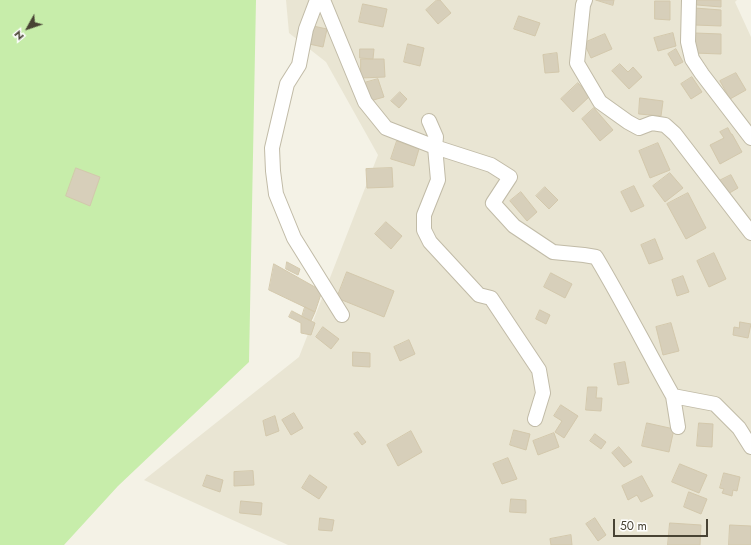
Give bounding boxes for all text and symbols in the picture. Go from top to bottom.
north arrow [8,8,48,48]
text: N [10,27,28,44]
scale bar [615,511,710,537]
text: 50 m [620,517,647,535]

